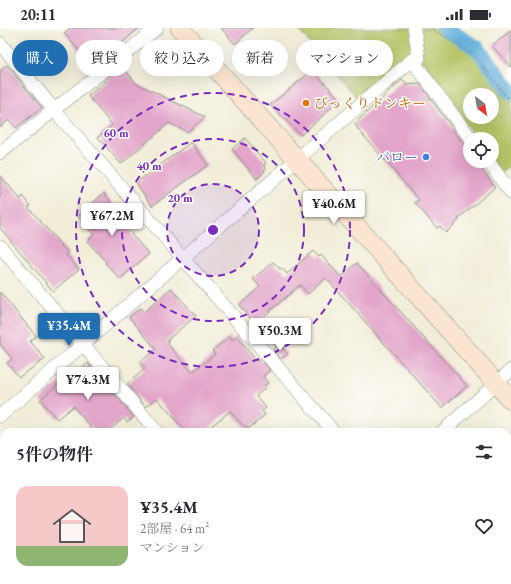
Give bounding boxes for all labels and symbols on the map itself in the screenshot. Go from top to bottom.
north arrow [463,88,499,124]
place label: びっくりドンキー [314,94,426,112]
marker: びっくりドンキー [301,98,311,108]
text: 60 m [103,125,129,141]
place label: バロー [376,148,418,166]
marker: バロー [421,152,431,162]
text: 40 m [136,158,162,174]
text: 20 m [167,190,193,206]
pin: ¥40.6M [301,191,367,225]
pin: ¥67.2M [79,203,145,237]
centre of rings [206,223,220,237]
pin: ¥35.4M [36,313,102,347]
pin: ¥50.3M [247,318,313,352]
pin: ¥74.3M [55,367,121,401]

